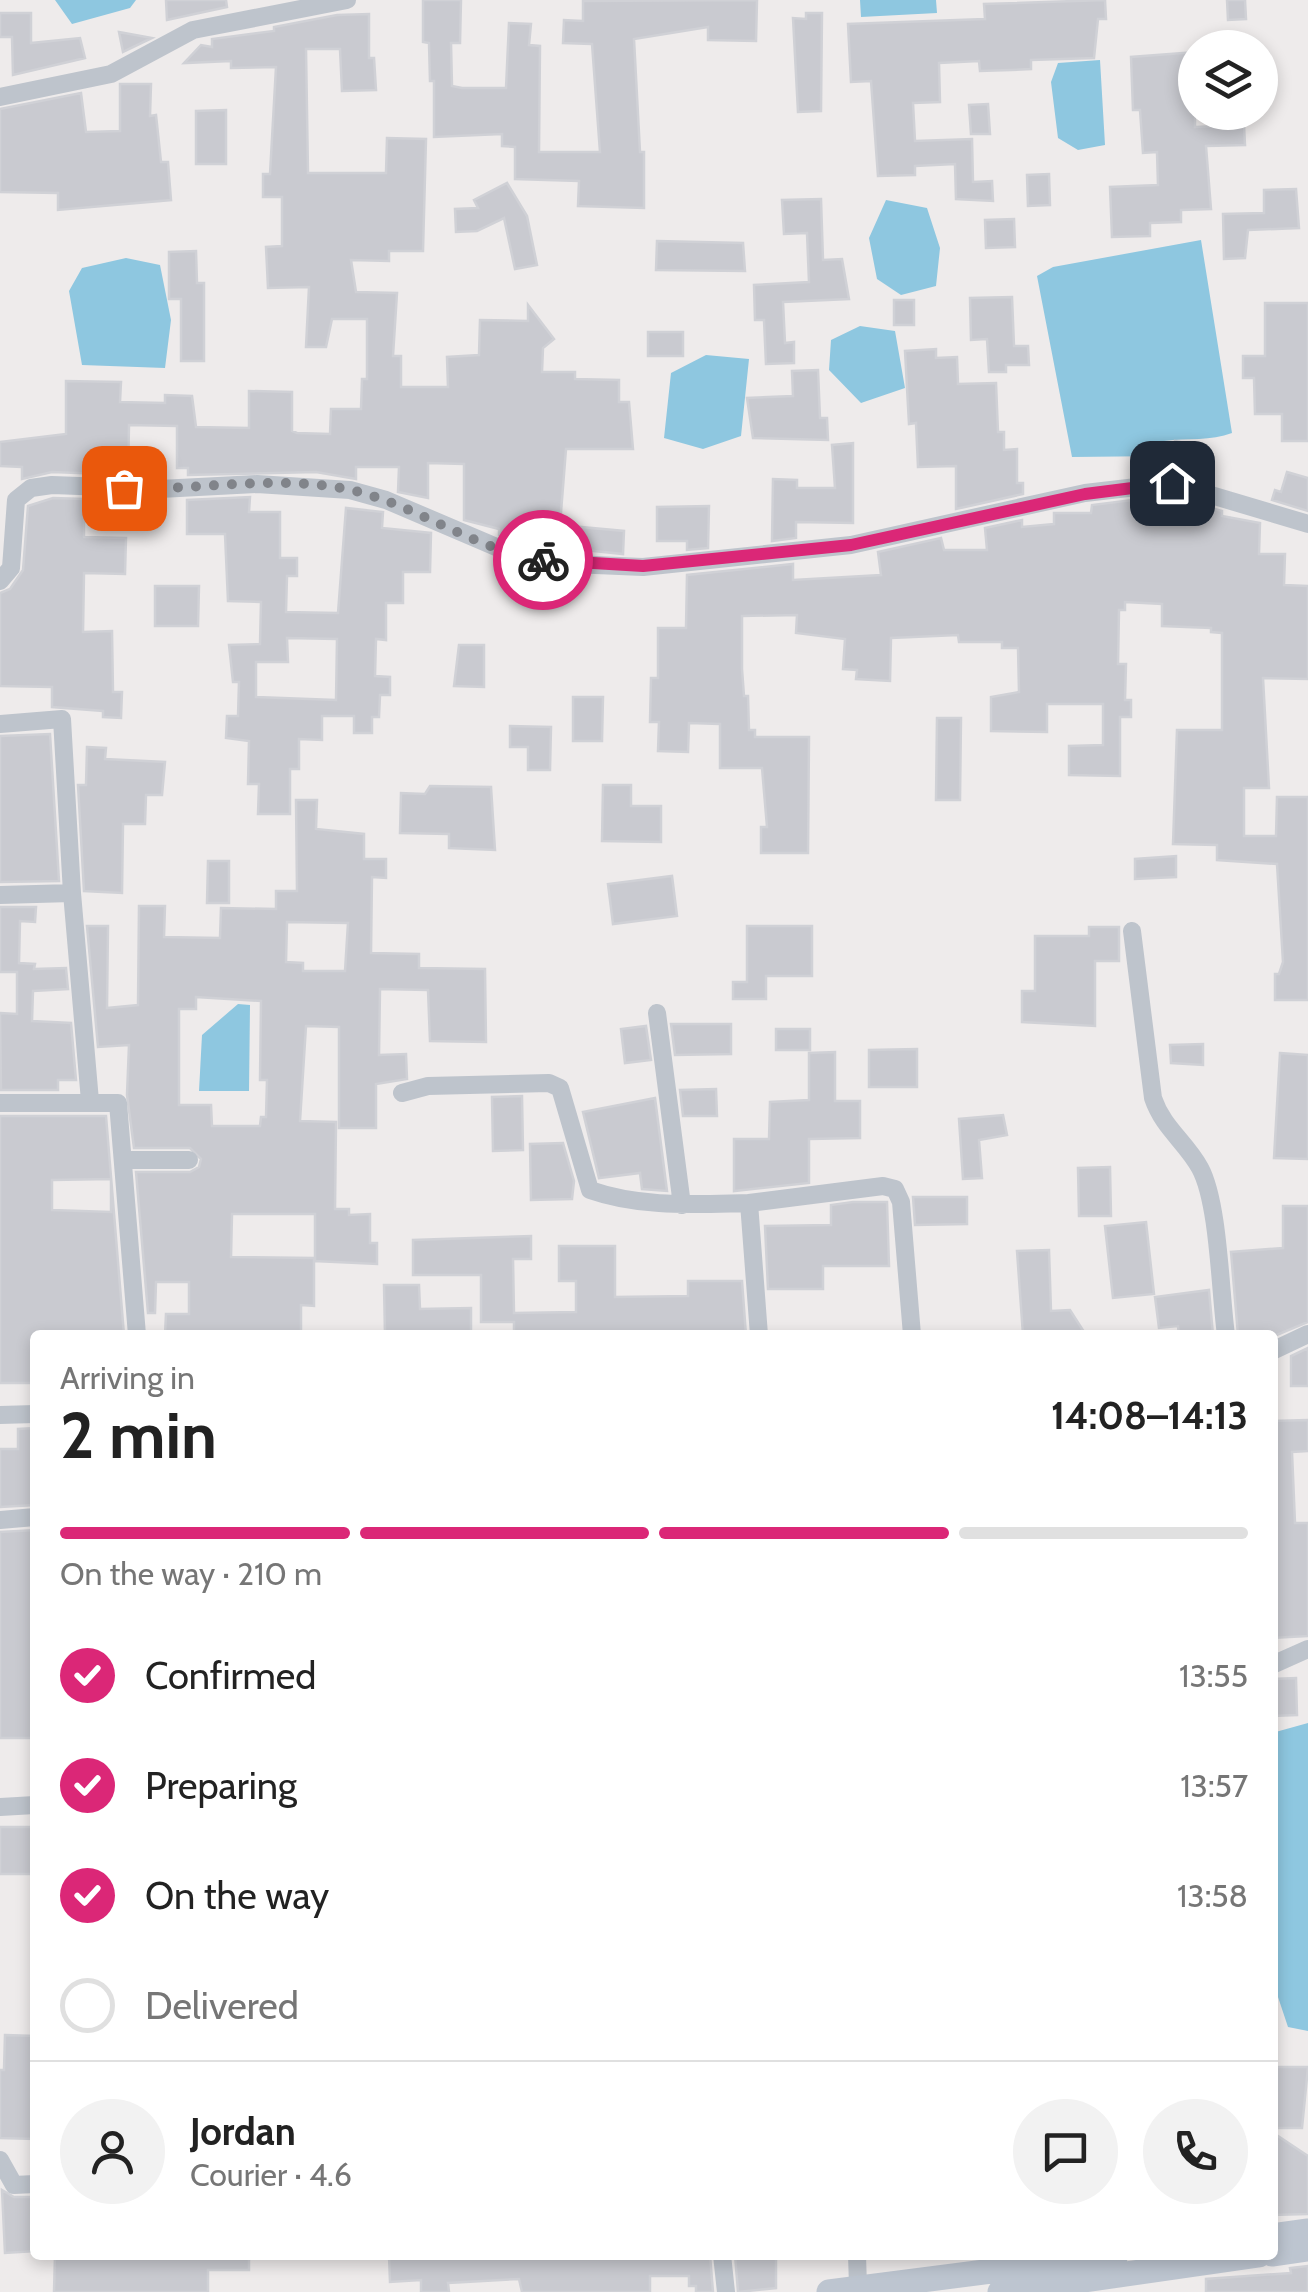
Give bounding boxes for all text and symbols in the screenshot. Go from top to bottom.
map controls [1178,30,1278,130]
button: layers [1178,30,1278,130]
pin [1130,441,1215,526]
pin [82,446,167,531]
icon: home [1145,456,1200,511]
icon: bag [97,461,152,516]
courier [493,510,593,610]
icon: bike [516,533,571,588]
text: Arriving in [60,1358,195,1397]
text: 14:08–14:13 [1051,1392,1248,1439]
text: 2 min [60,1395,217,1474]
text: On the way · 210 m [60,1554,322,1593]
icon: check [60,1648,115,1703]
text: Confirmed [145,1652,316,1699]
text: 13:55 [1179,1656,1248,1695]
icon: check [60,1758,115,1813]
text: Preparing [145,1762,297,1809]
text: 13:57 [1180,1766,1248,1805]
icon: check [60,1868,115,1923]
text: On the way [145,1872,329,1919]
text: 13:58 [1177,1876,1248,1915]
text: Delivered [145,1982,299,2029]
button: person [60,2099,165,2204]
button: chat [1013,2099,1118,2204]
button: phone [1143,2099,1248,2204]
text: Jordan [190,2108,296,2155]
text: Courier · 4.6 [190,2155,352,2194]

